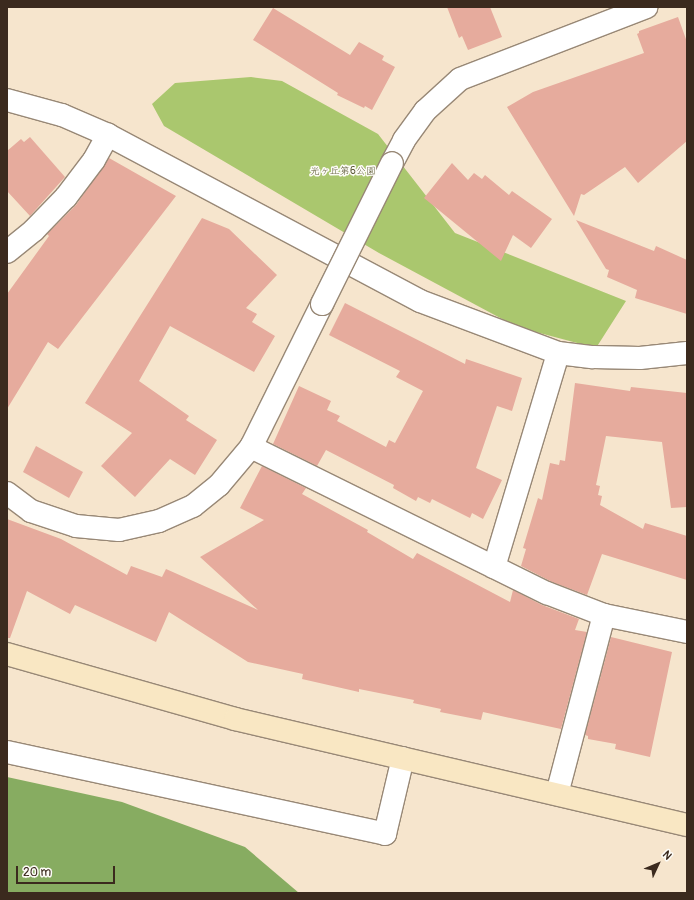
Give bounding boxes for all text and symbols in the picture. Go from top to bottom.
park label: 光ヶ丘第6公園 [310,166,376,178]
north arrow [638,844,678,884]
text: N [660,848,674,863]
scale bar [18,858,117,884]
text: 20 m [23,865,51,880]

